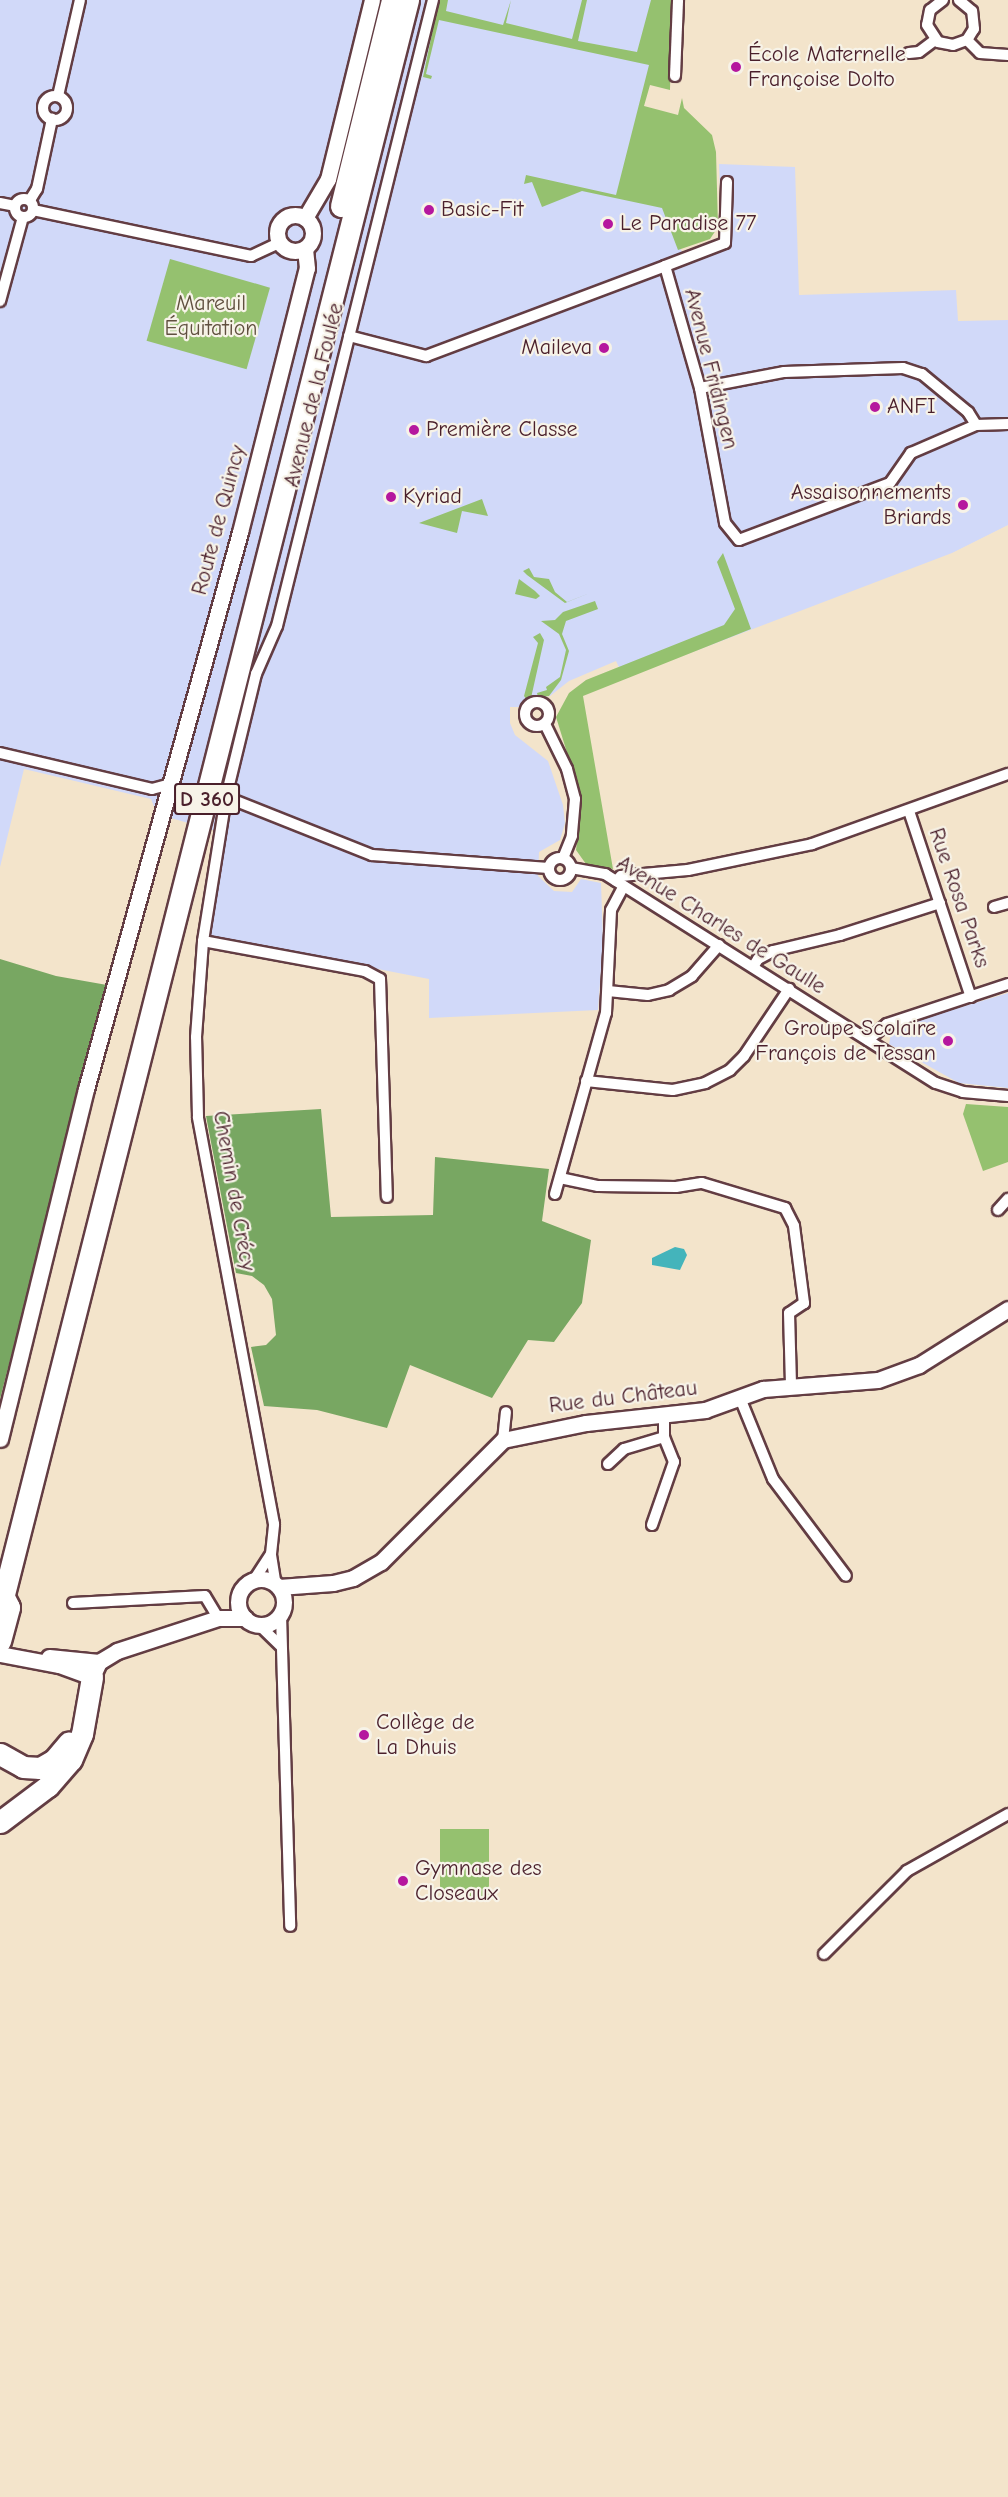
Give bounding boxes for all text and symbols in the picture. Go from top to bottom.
place label: École Maternelle Françoise Dolto [748,41,906,92]
marker: École Maternelle Françoise Dolto [729,60,743,74]
place label: Basic-Fit [441,197,524,223]
marker: Basic-Fit [422,203,436,217]
place label: Le Paradise 77 [620,211,756,237]
marker: Le Paradise 77 [601,217,615,231]
street label: Avenue Fridingen [678,286,744,452]
park label: Mareuil Équitation [165,290,257,342]
street label: Avenue de la Foulée [278,300,350,490]
place label: Maileva [521,335,592,361]
marker: Maileva [597,341,611,355]
place label: ANFI [887,394,936,420]
marker: ANFI [868,400,882,414]
place label: Première Classe [426,417,577,443]
marker: Première Classe [407,423,421,437]
street label: Route de Quincy [186,442,252,598]
place label: Assaisonnements Briards [791,479,951,530]
place label: Kyriad [403,484,462,510]
marker: Kyriad [384,490,398,504]
marker: Assaisonnements Briards [956,498,970,512]
road number: D 360 [174,781,240,817]
street label: Rue Rosa Parks [923,825,995,971]
street label: Avenue Charles de Gaulle [612,850,830,1000]
place label: Groupe Scolaire François de Tessan [755,1015,936,1066]
marker: Groupe Scolaire François de Tessan [941,1034,955,1048]
street label: Chemin de Crécy [207,1109,261,1273]
street label: Rue du Château [547,1375,699,1419]
place label: Collège de La Dhuis [376,1709,475,1760]
marker: Collège de La Dhuis [357,1728,371,1742]
place label: Gymnase des Closeaux [415,1855,542,1906]
marker: Gymnase des Closeaux [396,1874,410,1888]

